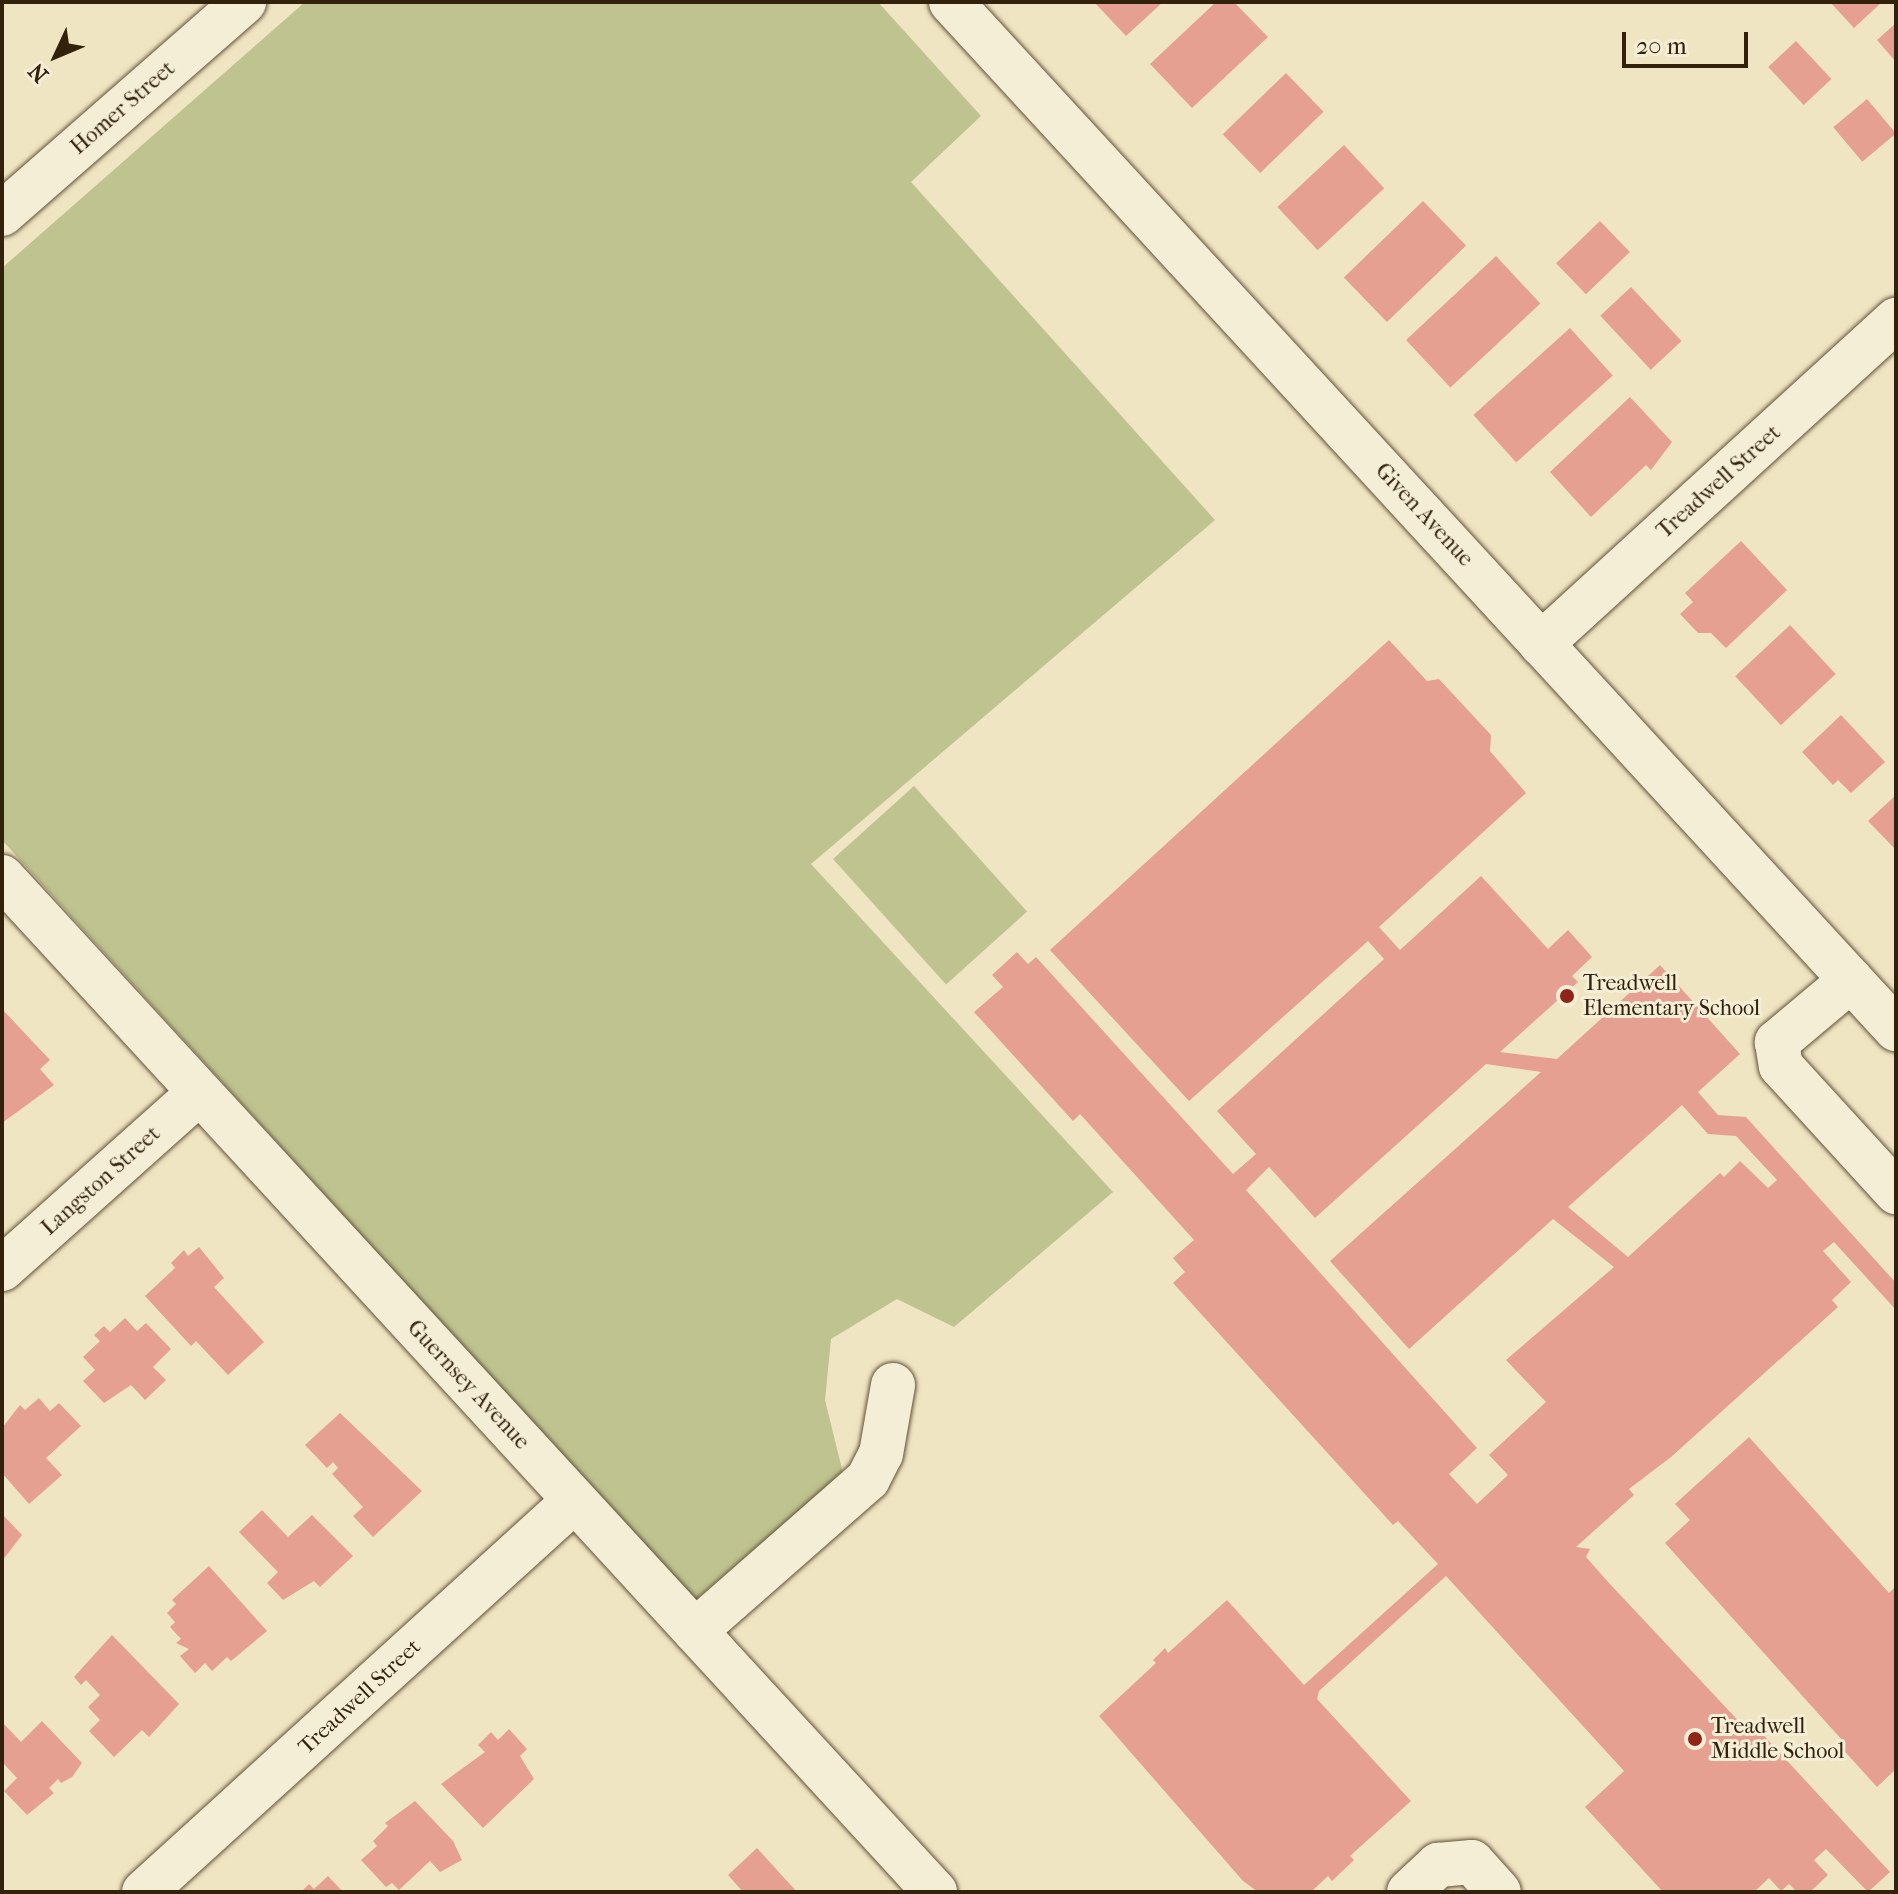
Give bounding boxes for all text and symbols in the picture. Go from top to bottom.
north arrow [16,16,96,96]
scale bar [1626,16,1752,66]
text: 20 m [1636,32,1687,60]
street label: Homer Street [66,56,180,160]
text: N [24,58,54,88]
street label: Treadwell Street [1652,420,1786,544]
street label: Given Avenue [1369,458,1479,572]
place label: Treadwell Elementary School [1583,970,1760,1022]
marker: Treadwell Elementary School [1558,987,1576,1005]
street label: Langston Street [36,1121,166,1241]
street label: Guernsey Avenue [401,1315,535,1455]
street label: Treadwell Street [294,1634,426,1760]
place label: Treadwell Middle School [1711,1713,1844,1764]
marker: Treadwell Middle School [1686,1730,1704,1748]

